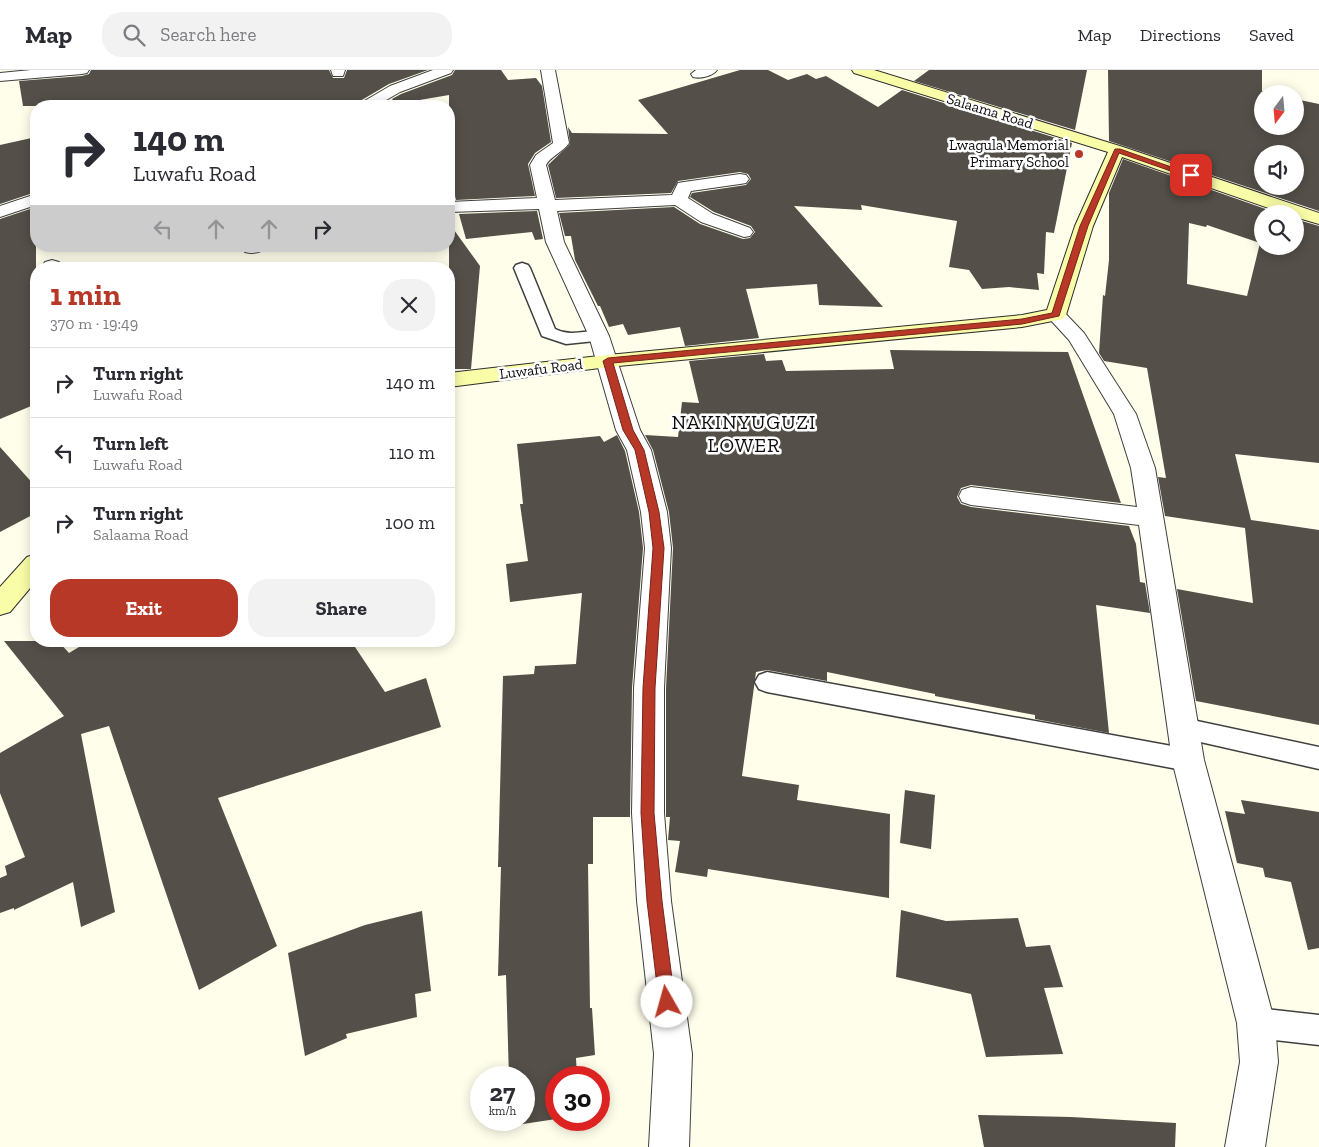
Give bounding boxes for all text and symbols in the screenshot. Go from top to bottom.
search box [102,12,452,57]
text: Map [25,20,72,49]
icon: search [120,21,148,49]
text: Search here [160,23,257,46]
text: Map [1077,24,1112,46]
text: Directions [1140,24,1221,46]
text: Saved [1249,24,1294,46]
north arrow [1254,85,1304,135]
map controls [1254,85,1304,255]
street label: Salaama Road [945,89,1036,133]
text: 140 m [133,118,224,160]
icon: right [50,120,115,185]
place label: Lwagula Memorial Primary School [949,136,1069,171]
button: sound [1254,145,1304,195]
marker: Lwagula Memorial Primary School [1073,148,1085,160]
pin [1170,154,1212,196]
text: Luwafu Road [133,160,256,187]
icon: arrive [1177,161,1205,189]
button: search [1254,205,1304,255]
icon: left [149,215,177,243]
icon: ahead [202,215,230,243]
icon: ahead [255,215,283,243]
icon: right [308,215,336,243]
text: 1 min [50,277,121,313]
button: close [383,279,435,331]
text: 370 m · 19:49 [50,314,138,333]
street label: Luwafu Road [498,355,584,383]
text: Turn right [93,362,183,385]
icon: right [50,369,78,397]
text: 140 m [386,371,435,394]
text: Luwafu Road [93,385,182,404]
district label: NAKINYUGUZI LOWER [672,410,816,457]
text: Turn left [93,432,168,455]
icon: left [50,439,78,467]
text: 110 m [389,441,435,464]
text: Luwafu Road [93,455,182,474]
text: Turn right [93,502,183,525]
icon: right [50,509,78,537]
text: 100 m [385,511,435,534]
text: Salaama Road [93,525,189,544]
button: Exit [50,579,238,637]
button: Share [248,579,435,637]
position arrow [640,975,692,1027]
speed limit sign: 30 [545,1066,610,1131]
text: 27 [490,1077,515,1107]
text: km/h [489,1104,516,1118]

